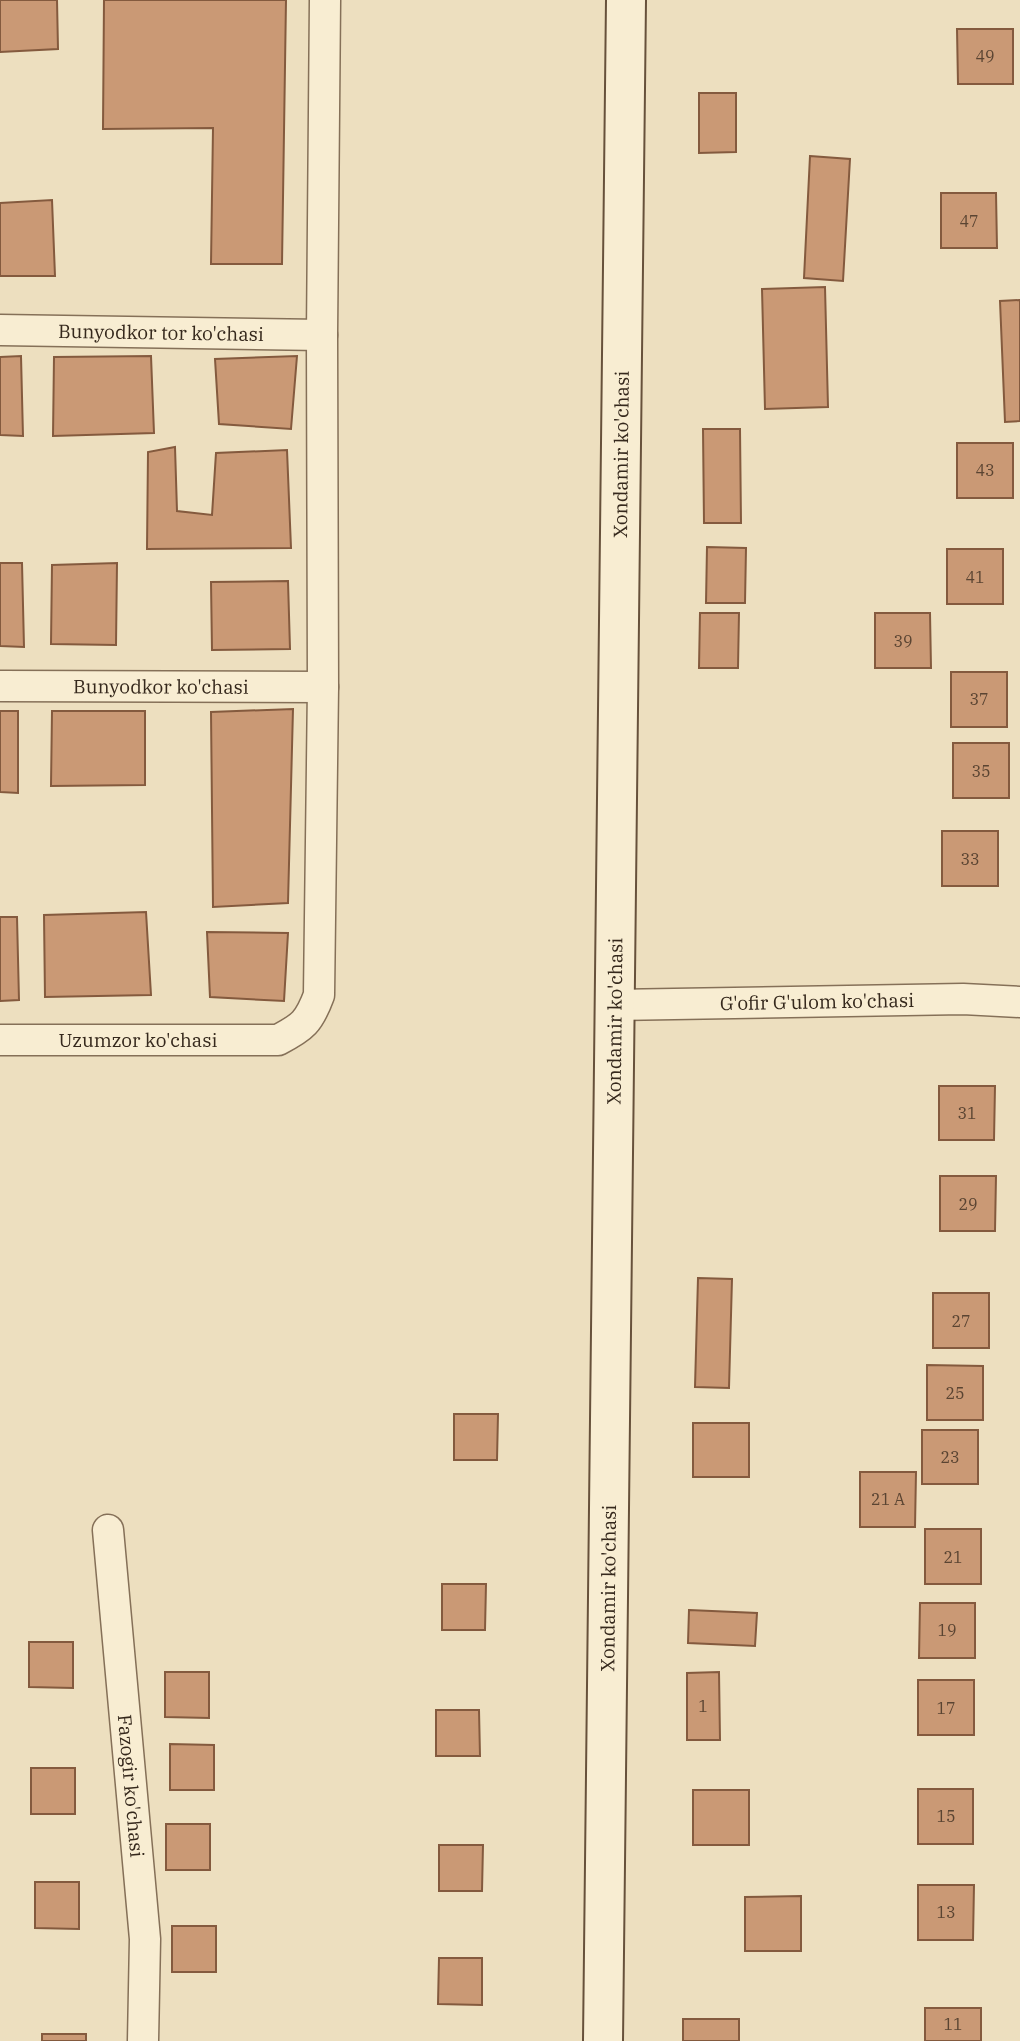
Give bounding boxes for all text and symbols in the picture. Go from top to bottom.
house number: 49 [975,46,995,66]
house number: 47 [959,211,979,231]
street label: Bunyodkor tor ko'chasi [58,319,264,346]
street label: Xondamir ko'chasi [608,371,634,538]
house number: 43 [975,460,995,480]
house number: 41 [965,567,985,587]
house number: 39 [893,631,913,651]
street label: Bunyodkor ko'chasi [73,674,249,699]
house number: 37 [969,689,989,709]
house number: 35 [971,761,991,781]
house number: 33 [960,849,980,869]
street label: Xondamir ko'chasi [602,937,627,1105]
street label: G'ofir G'ulom ko'chasi [720,988,914,1015]
street label: Uzumzor ko'chasi [58,1028,218,1052]
house number: 31 [957,1103,977,1123]
house number: 29 [958,1194,978,1214]
house number: 27 [951,1311,971,1331]
house number: 25 [945,1383,965,1403]
house number: 23 [940,1447,960,1467]
house number: 21 А [871,1489,905,1509]
street label: Xondamir ko'chasi [595,1504,621,1672]
house number: 21 [943,1547,963,1567]
house number: 19 [937,1620,957,1640]
house number: 1 [698,1696,708,1716]
house number: 17 [936,1698,956,1718]
street label: Fazogir ko'chasi [113,1713,150,1859]
house number: 15 [936,1806,956,1826]
house number: 13 [936,1902,956,1922]
house number: 11 [943,2014,963,2034]

